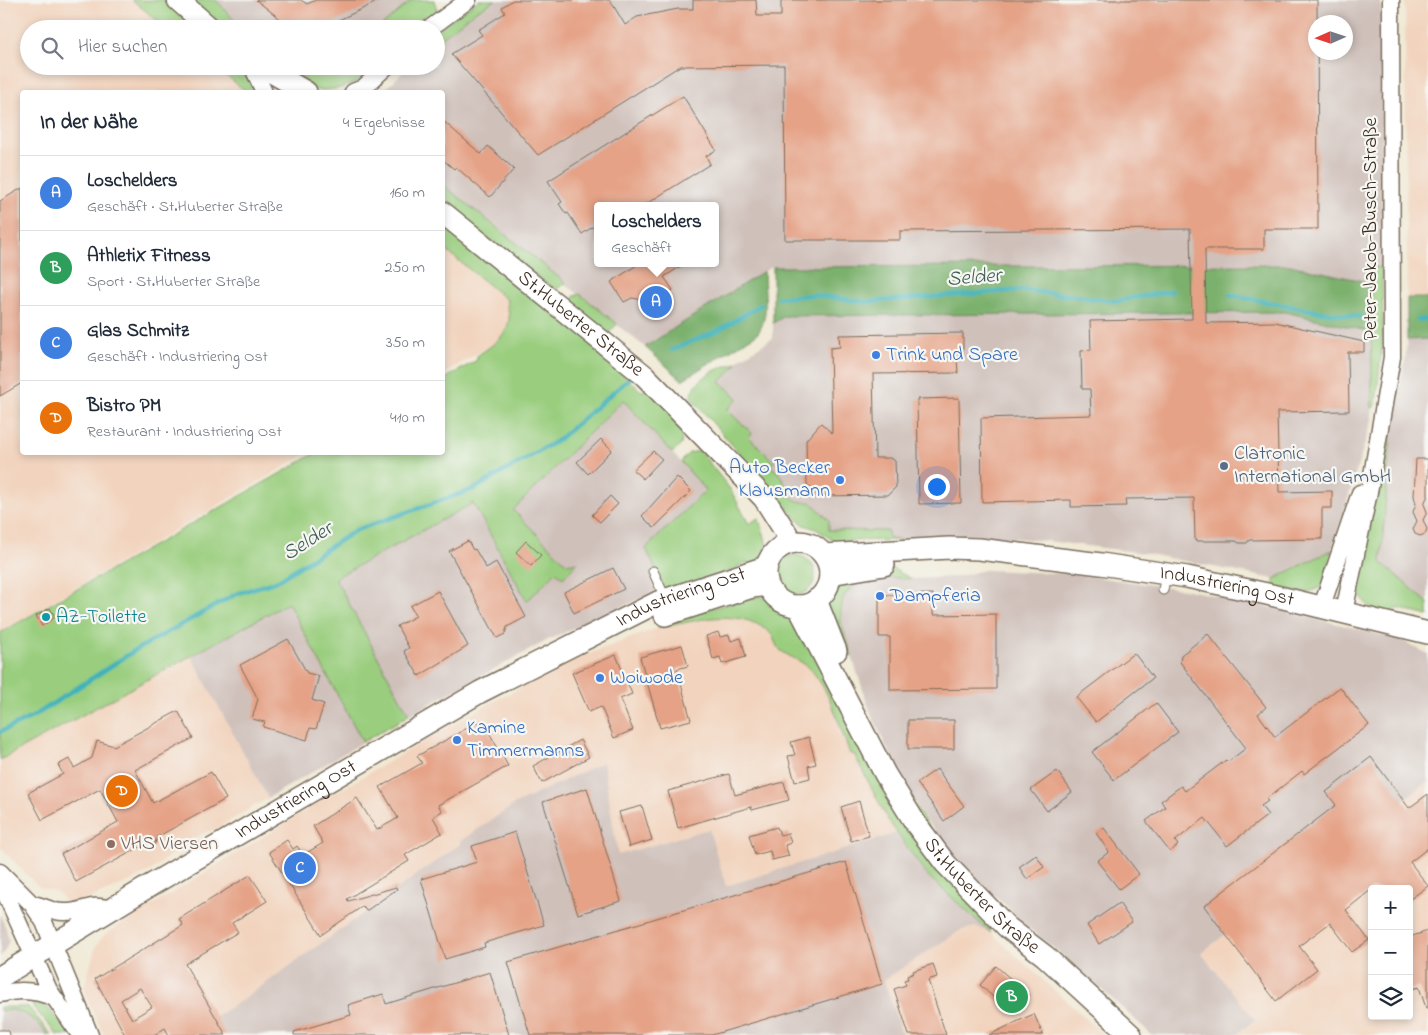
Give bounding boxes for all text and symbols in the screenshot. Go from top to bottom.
north arrow [1308,15,1353,60]
search box [20,20,445,75]
icon: search [38,34,66,62]
text: Hier suchen [78,34,167,61]
text: In der Nähe [40,108,138,138]
text: 4 Ergebnisse [343,111,425,135]
street label: Peter-Jakob-Busch-Straße [1357,118,1386,340]
text: Loschelders [87,168,178,195]
text: A [51,181,61,205]
text: 160 m [390,181,425,205]
text: Geschäft · St.Huberter Straße [87,195,283,219]
popup [594,202,719,267]
text: Loschelders [611,209,702,236]
text: Geschäft [611,236,672,260]
text: AthletiX Fitness [87,243,211,270]
text: B [51,256,61,280]
text: 250 m [385,256,425,280]
water label: Selder [946,261,1005,295]
street label: St.Huberter Straße [511,264,650,384]
text: Sport · St.Huberter Straße [87,270,260,294]
pin: A [640,283,672,321]
text: Glas Schmitz [87,318,189,345]
text: C [52,331,60,355]
text: 350 m [386,331,425,355]
place label: Trink und Spare [886,341,1018,370]
text: Geschäft · Industriering Ost [87,345,268,369]
marker: Trink und Spare [870,349,882,361]
text: Bistro PM [87,393,161,420]
text: D [50,406,62,430]
text: 410 m [390,406,425,430]
text: Restaurant · Industriering Ost [87,420,282,444]
place label: Clatronic International GmbH [1234,440,1391,492]
place label: Auto Becker Klausmann [729,454,831,506]
marker: Clatronic International GmbH [1218,460,1230,472]
marker: Auto Becker Klausmann [834,474,846,486]
your location [924,474,950,500]
water label: Selder [277,514,341,569]
street label: Industriering Ost [1158,559,1297,615]
street label: Industriering Ost [611,560,750,635]
place label: Dampferia [889,582,981,611]
marker: Dampferia [874,590,886,602]
place label: AZ-Toilette [56,603,147,632]
marker: AZ-Toilette [40,611,52,623]
place label: Woiwode [610,664,683,693]
marker: Woiwode [594,672,606,684]
place label: Kamine Timmermanns [467,714,584,766]
marker: Kamine Timmermanns [451,734,463,746]
street label: Industriering Ost [230,753,363,847]
pin: D [106,772,138,810]
place label: VHS Viersen [120,830,218,859]
street label: St.Huberter Straße [916,832,1046,962]
marker: VHS Viersen [105,838,117,850]
pin: C [284,849,316,887]
map controls [1368,885,1413,1020]
button: + [1368,885,1413,930]
button: − [1368,930,1413,975]
button: layers [1368,975,1413,1020]
pin: B [996,978,1028,1016]

